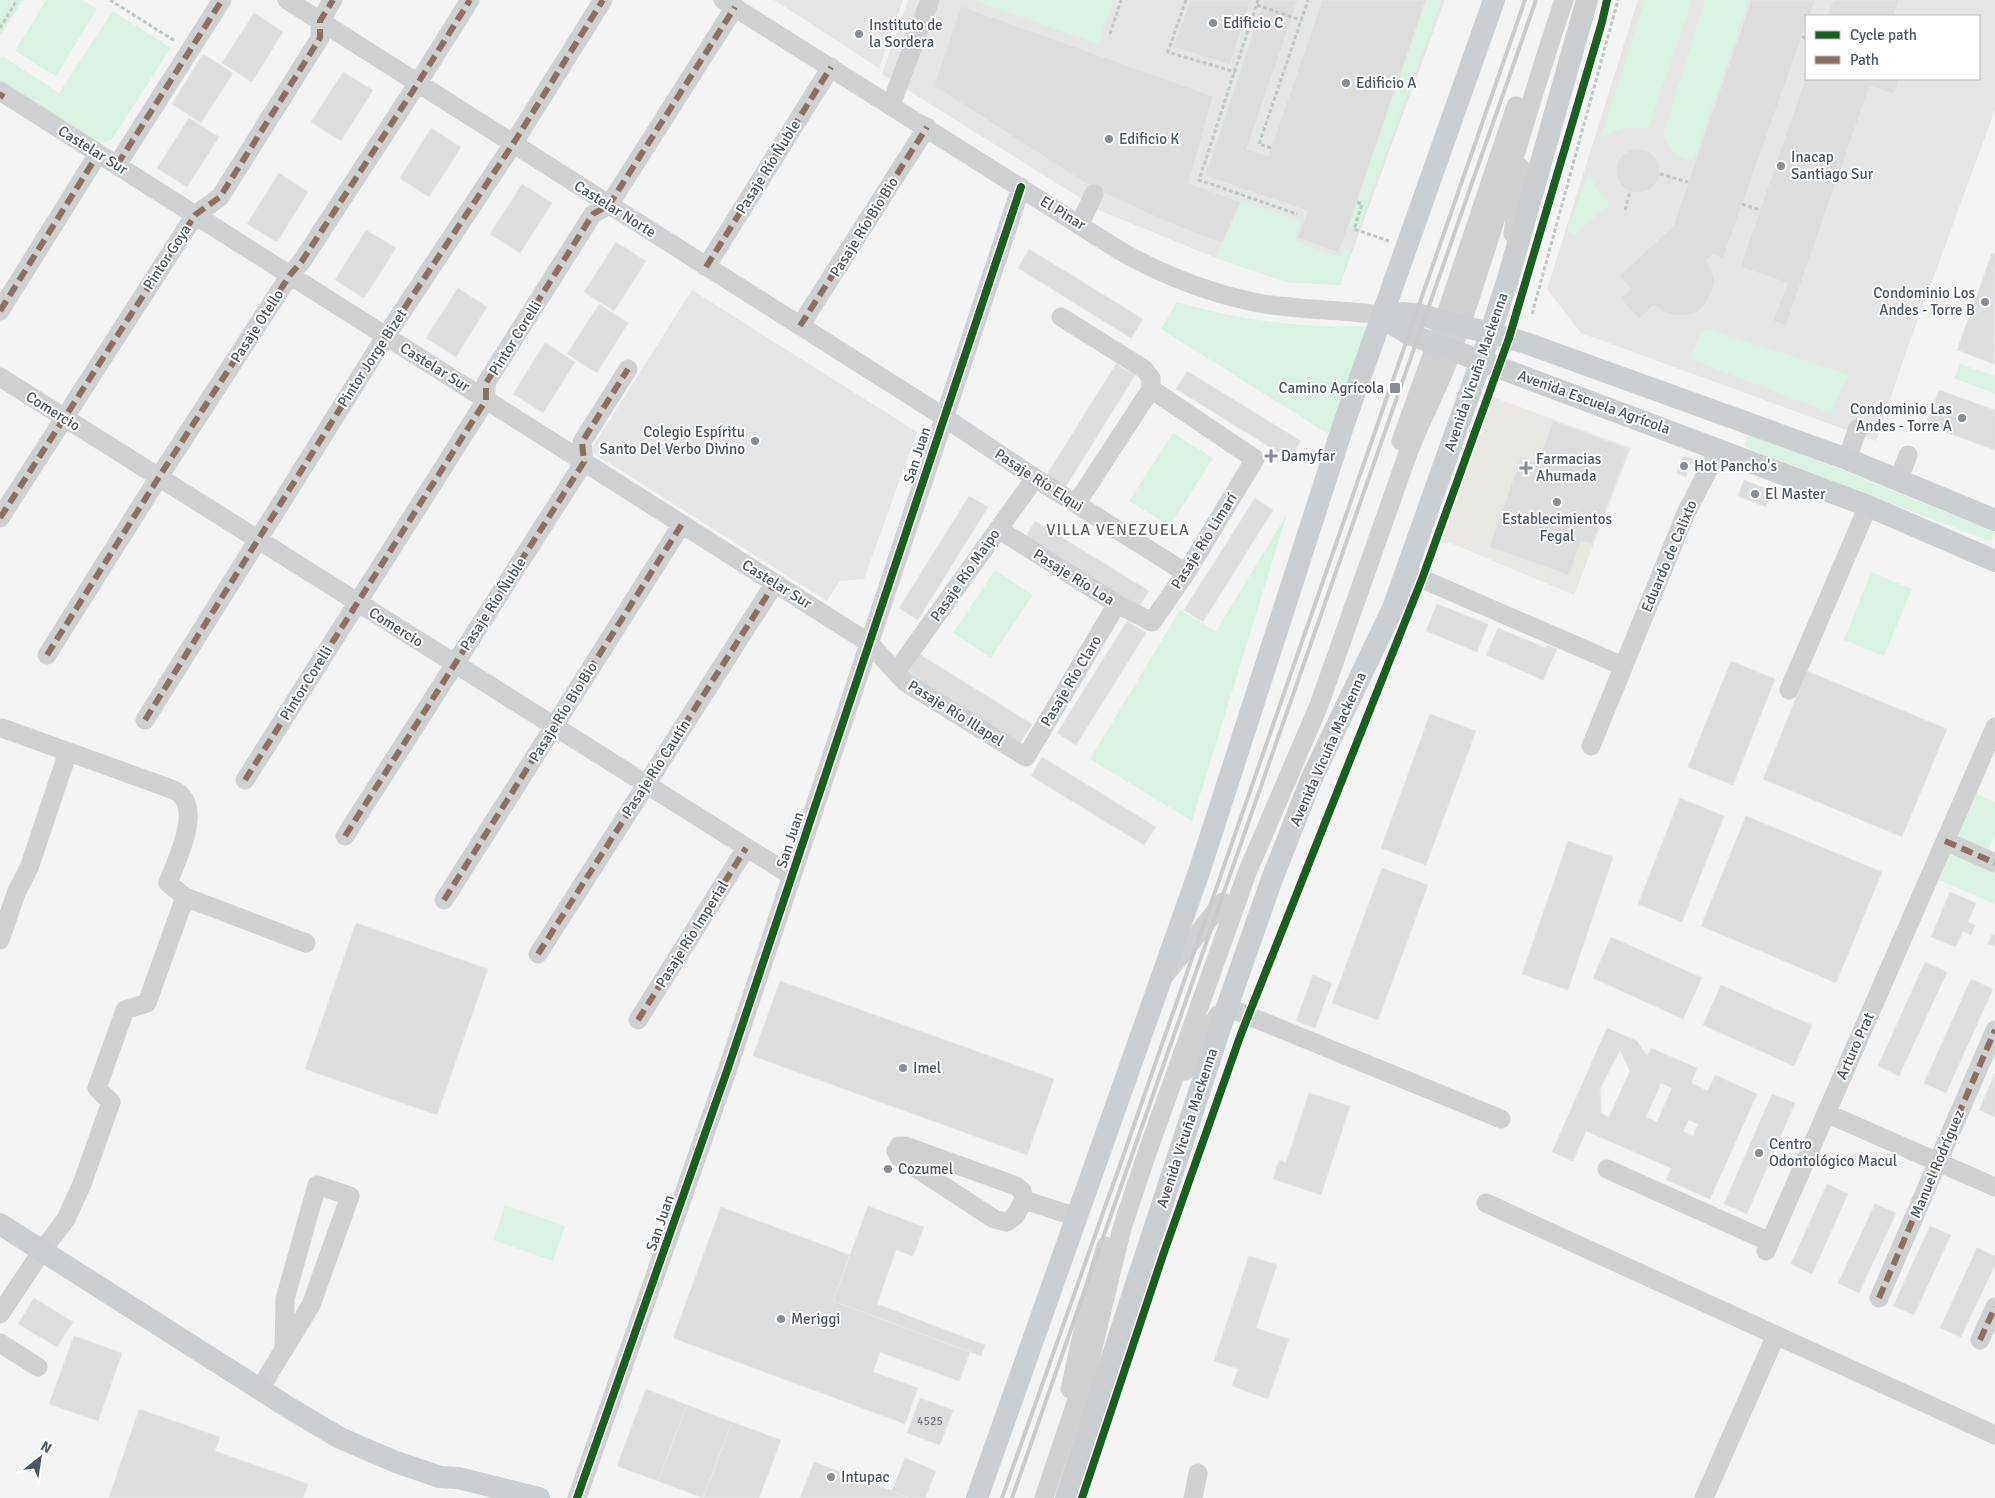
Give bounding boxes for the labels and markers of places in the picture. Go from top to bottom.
place label: Edificio C [1223,14,1283,32]
place label: Instituto de la Sordera [869,16,943,51]
marker: Edificio C [1207,17,1219,29]
marker: Instituto de la Sordera [853,28,865,40]
place label: Edificio A [1356,74,1417,92]
marker: Edificio A [1340,77,1352,89]
place label: Edificio K [1119,130,1179,148]
marker: Edificio K [1103,133,1115,145]
place label: Inacap Santiago Sur [1791,148,1874,183]
marker: Inacap Santiago Sur [1775,160,1787,172]
place label: Condominio Los Andes - Torre B [1873,284,1975,319]
marker: Condominio Los Andes - Torre B [1979,296,1991,308]
place label: Camino Agrícola [1278,379,1384,397]
marker: Camino Agrícola [1388,381,1402,395]
place label: Condominio Las Andes - Torre A [1850,400,1952,435]
marker: Condominio Las Andes - Torre A [1956,412,1968,424]
place label: Colegio Espíritu Santo Del Verbo Divino [600,423,745,458]
marker: Colegio Espíritu Santo Del Verbo Divino [749,435,761,447]
place label: Damyfar [1281,447,1336,465]
marker: Damyfar [1265,450,1277,462]
place label: Farmacias Ahumada [1536,450,1602,485]
place label: Hot Pancho's [1694,457,1777,475]
marker: Hot Pancho's [1678,460,1690,472]
marker: Farmacias Ahumada [1520,462,1532,474]
place label: El Master [1765,485,1826,503]
marker: El Master [1749,488,1761,500]
marker: Establecimientos Fegal [1551,496,1563,508]
place label: Establecimientos Fegal [1502,510,1612,545]
place label: Imel [913,1059,941,1077]
marker: Imel [897,1062,909,1074]
place label: Centro Odontológico Macul [1769,1135,1897,1170]
marker: Centro Odontológico Macul [1753,1147,1765,1159]
place label: Cozumel [898,1160,953,1178]
marker: Cozumel [882,1163,894,1175]
place label: Meriggi [791,1310,840,1328]
marker: Meriggi [775,1313,787,1325]
place label: Intupac [841,1468,890,1486]
marker: Intupac [825,1471,837,1483]

